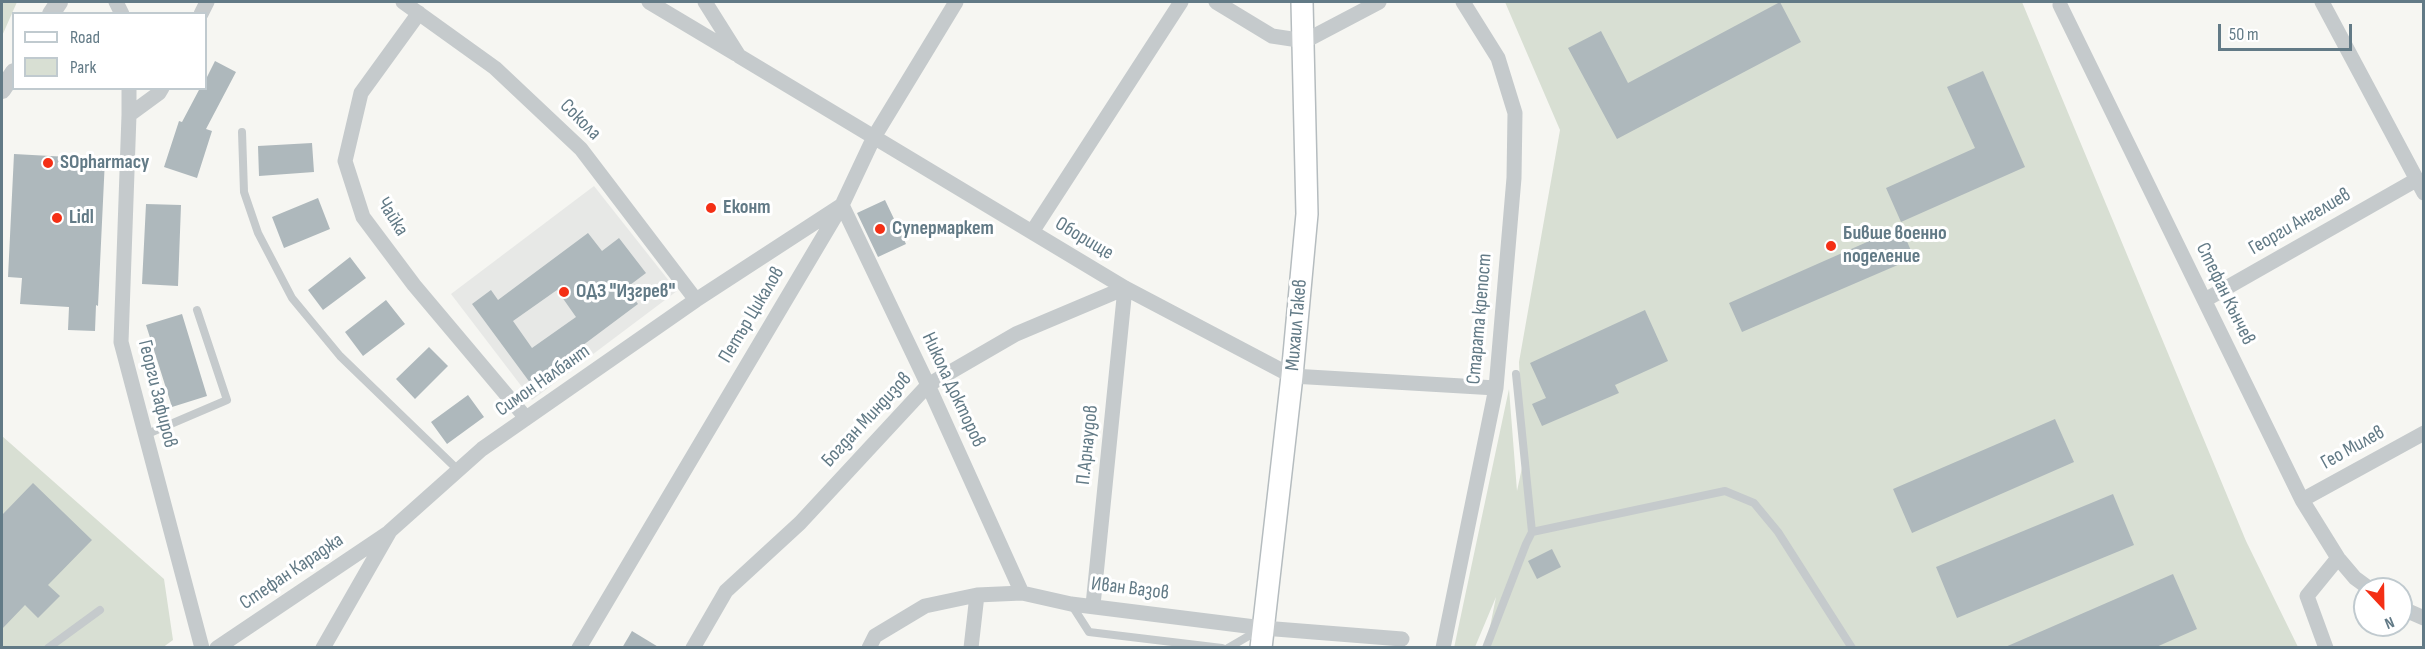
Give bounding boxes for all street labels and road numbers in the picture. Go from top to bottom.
street label: Сокола [554,94,606,146]
street label: Георги Ангелиев [2245,183,2355,261]
street label: Чайка [371,193,413,241]
street label: Оборище [1050,212,1118,266]
street label: Стефан Кънчев [2190,239,2260,349]
street label: Старата крепост [1462,253,1498,385]
street label: Петър Цикалов [714,263,790,367]
street label: Михаил Такев [1281,278,1313,372]
street label: Никола Докторов [916,329,990,451]
street label: Георги Зафиров [132,338,182,450]
street label: Симон Налбант [491,340,595,422]
street label: Богдан Миндизов [817,368,917,472]
street label: П.Арнаудов [1072,404,1104,486]
street label: Гео Милев [2317,421,2389,475]
street label: Стефан Караджа [236,529,348,615]
street label: Иван Вазов [1090,572,1170,606]

